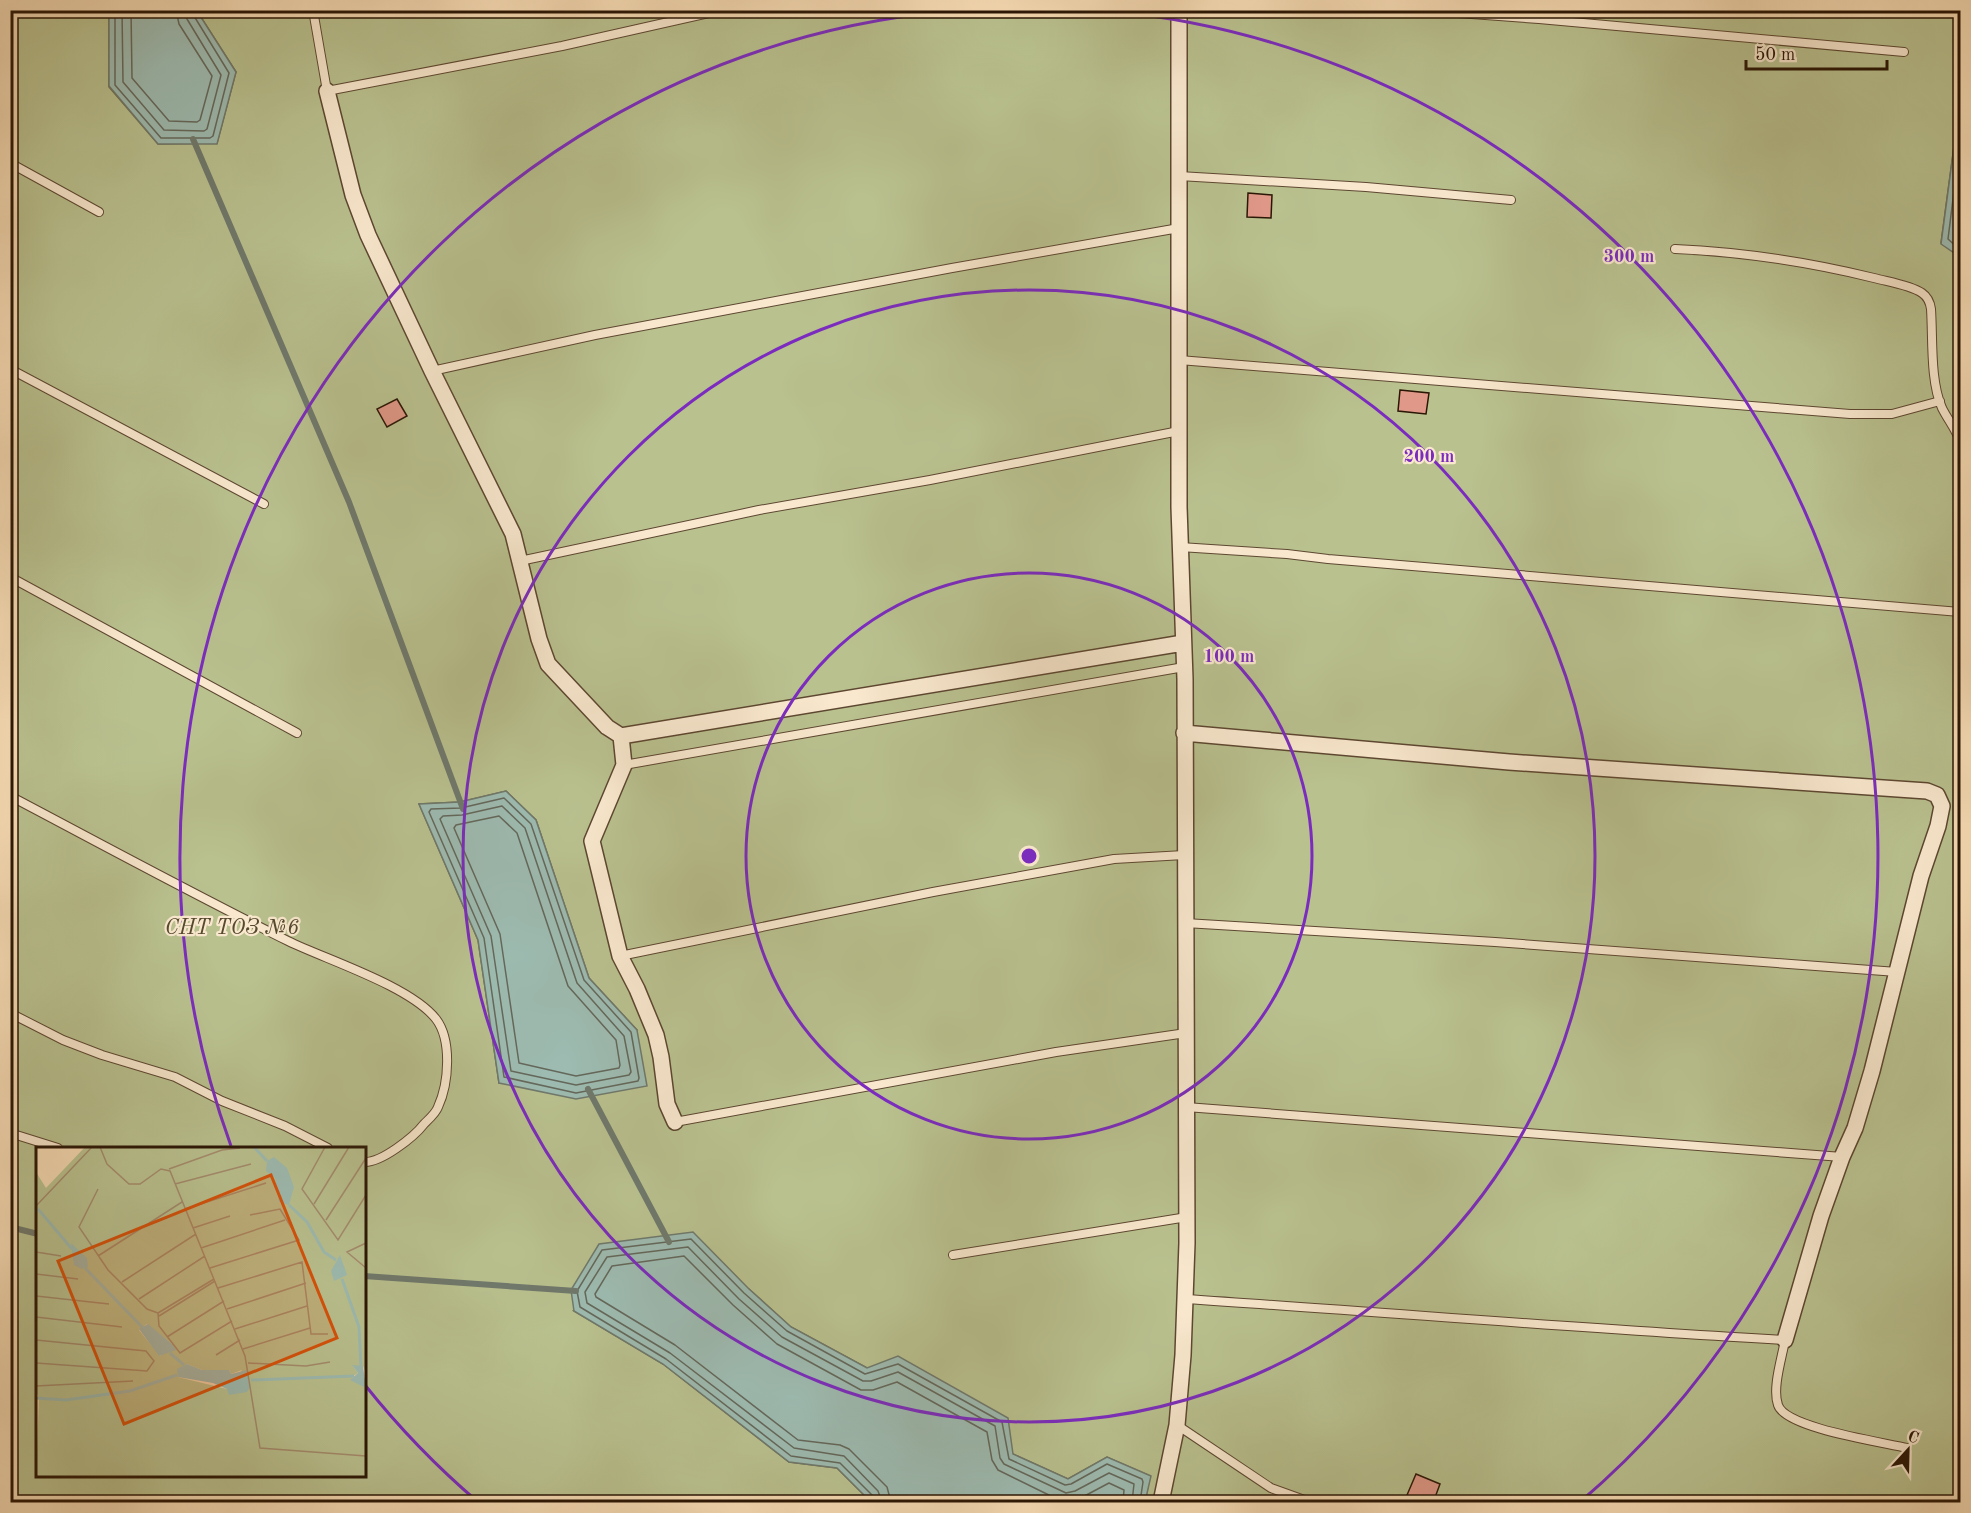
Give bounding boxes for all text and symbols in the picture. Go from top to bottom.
scale bar [1746,33,1887,71]
text: 50 m [1755,46,1795,64]
text: 300 m [1604,248,1654,266]
text: 200 m [1404,448,1454,466]
text: 100 m [1204,648,1254,666]
centre of rings [1019,846,1039,866]
park label: СНТ ТОЗ №6 [165,917,299,939]
inset map [36,1147,366,1477]
north arrow [1878,1420,1938,1480]
text: С [1905,1429,1921,1447]

